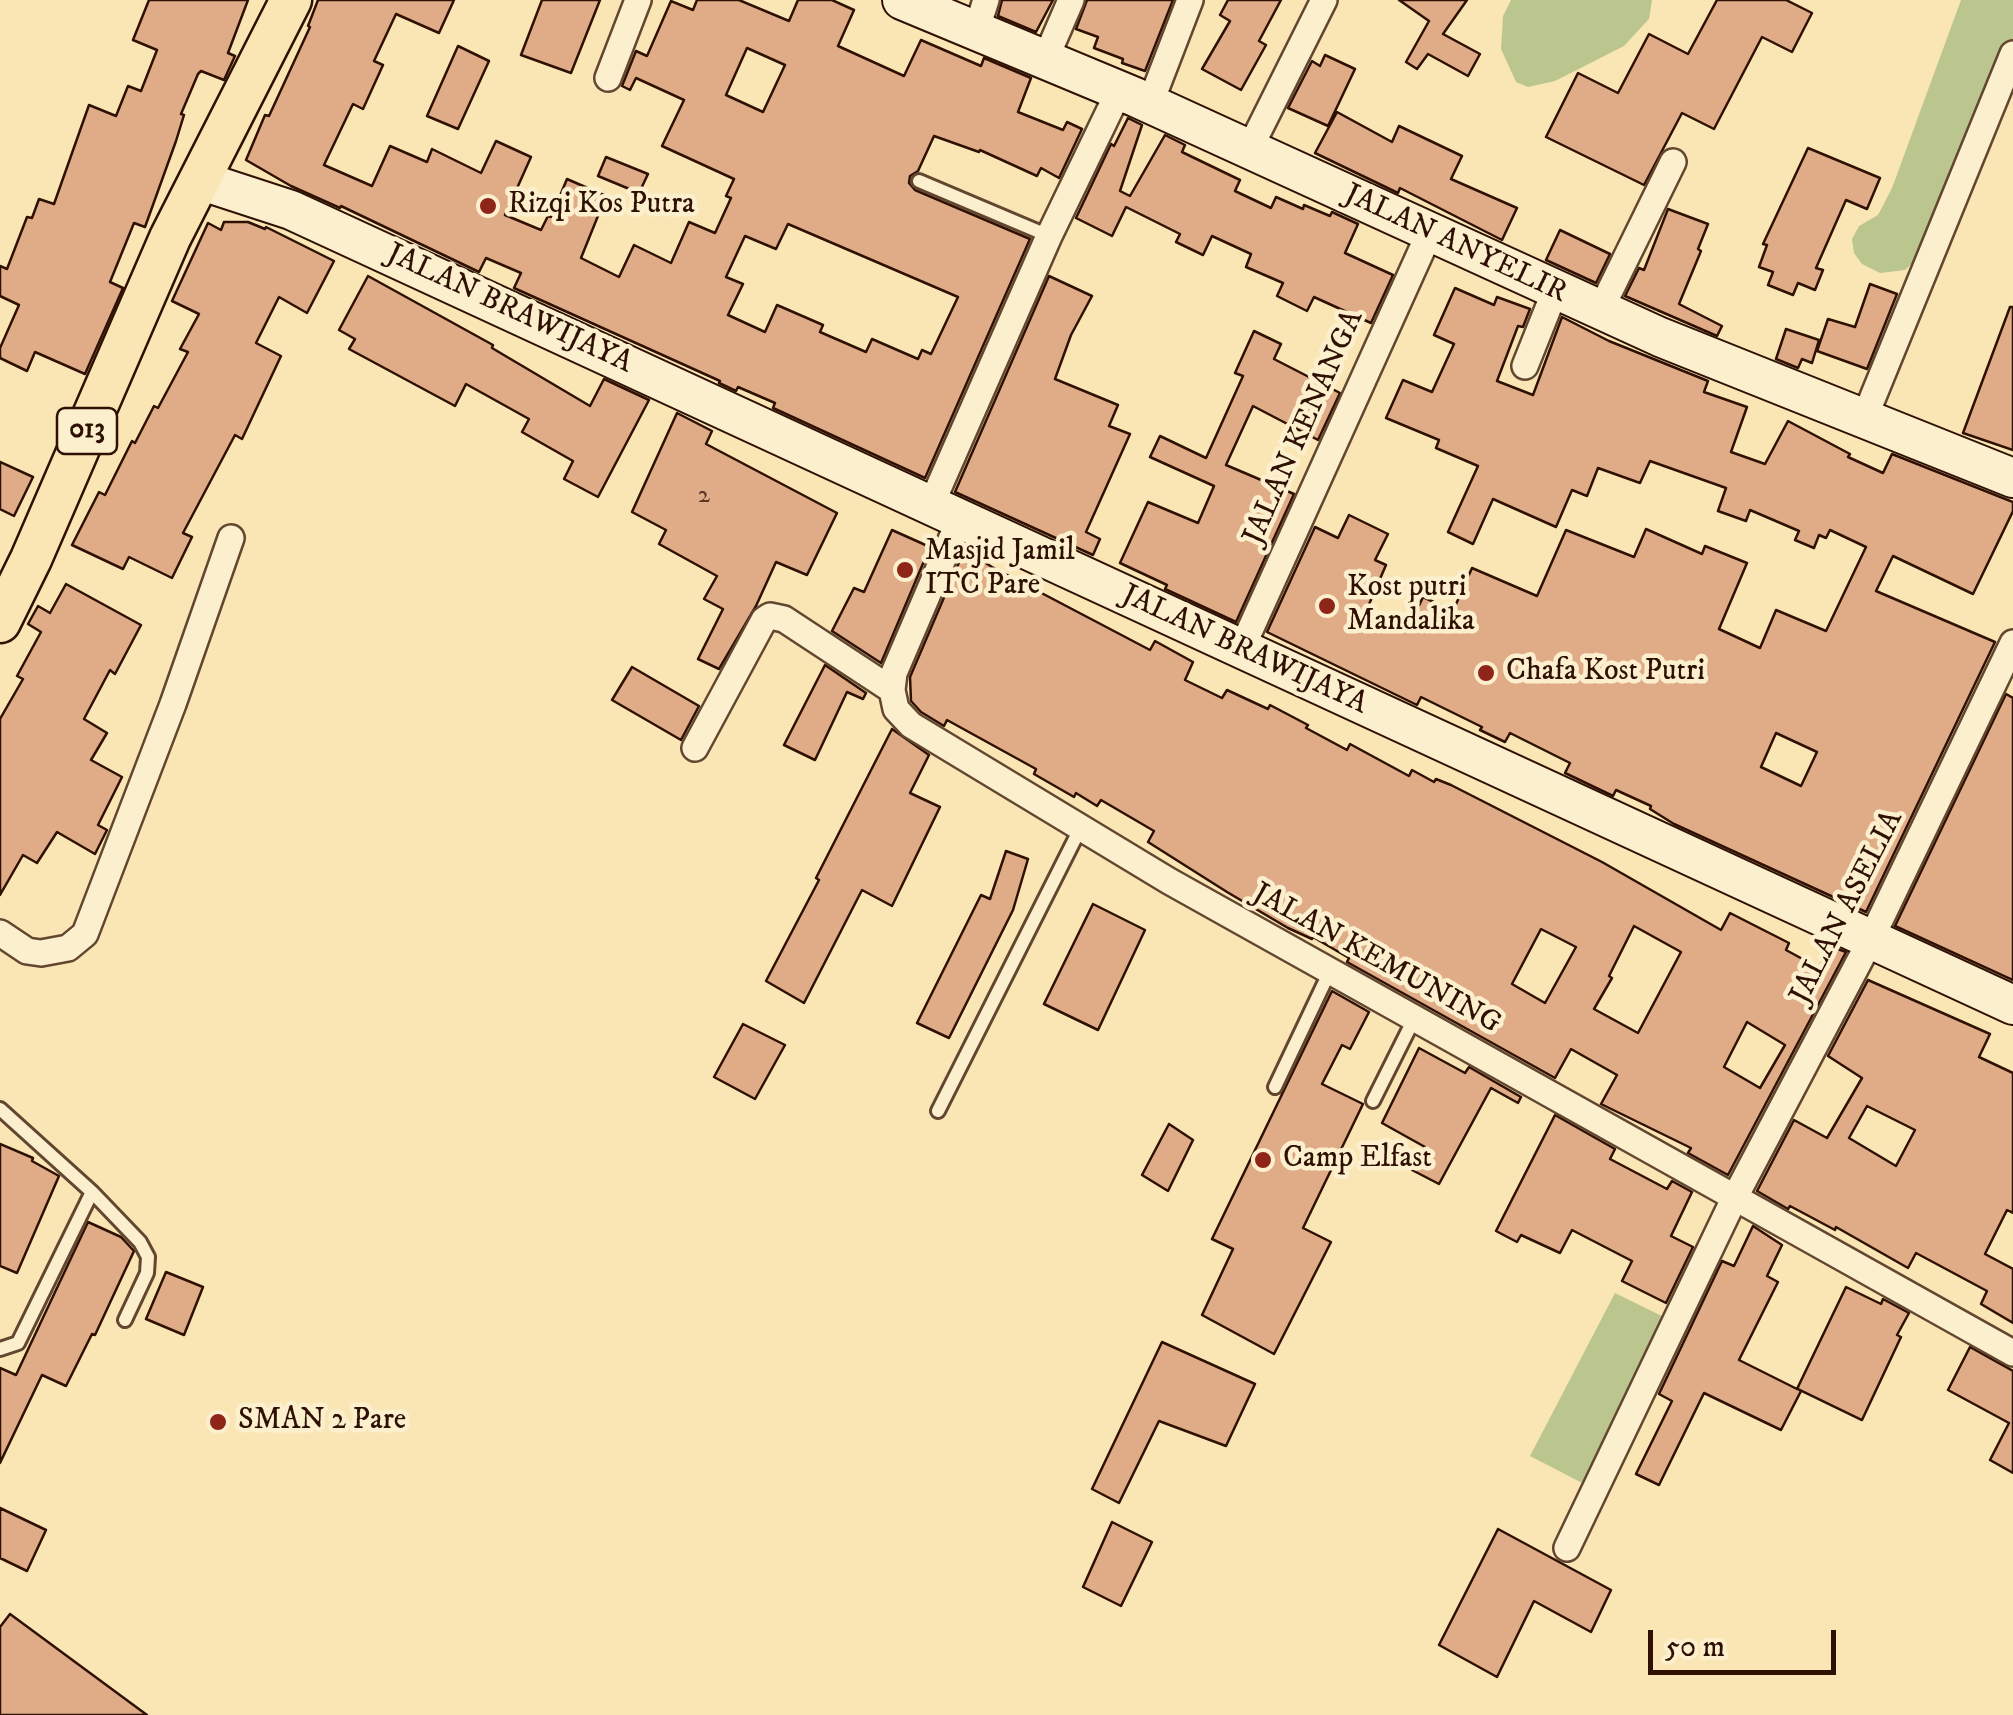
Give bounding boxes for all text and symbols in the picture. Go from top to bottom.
street label: JALAN ANYELIR [1338,178,1572,312]
place label: Rizqi Kos Putra [508,188,695,224]
marker: Rizqi Kos Putra [477,195,499,217]
street label: JALAN BRAWIJAYA [380,237,638,383]
street label: JALAN KENANGA [1237,305,1373,551]
road number: 013 [57,408,117,454]
house number: 2 [698,482,710,512]
place label: Masjid Jamil ITC Pare [925,535,1075,606]
marker: Masjid Jamil ITC Pare [894,559,916,581]
place label: Kost putri Mandalika [1347,571,1475,642]
street label: JALAN BRAWIJAYA [1115,578,1373,724]
marker: Kost putri Mandalika [1316,595,1338,617]
place label: Chafa Kost Putri [1506,655,1705,691]
marker: Chafa Kost Putri [1475,662,1497,684]
street label: JALAN ASELIA [1784,805,1912,1011]
street label: JALAN KEMUNING [1246,877,1506,1043]
place label: Camp Elfast [1283,1142,1432,1178]
marker: Camp Elfast [1252,1149,1274,1171]
place label: SMAN 2 Pare [238,1404,406,1440]
marker: SMAN 2 Pare [207,1411,229,1433]
scale bar [1653,1610,1840,1672]
text: 50 m [1665,1629,1725,1666]

